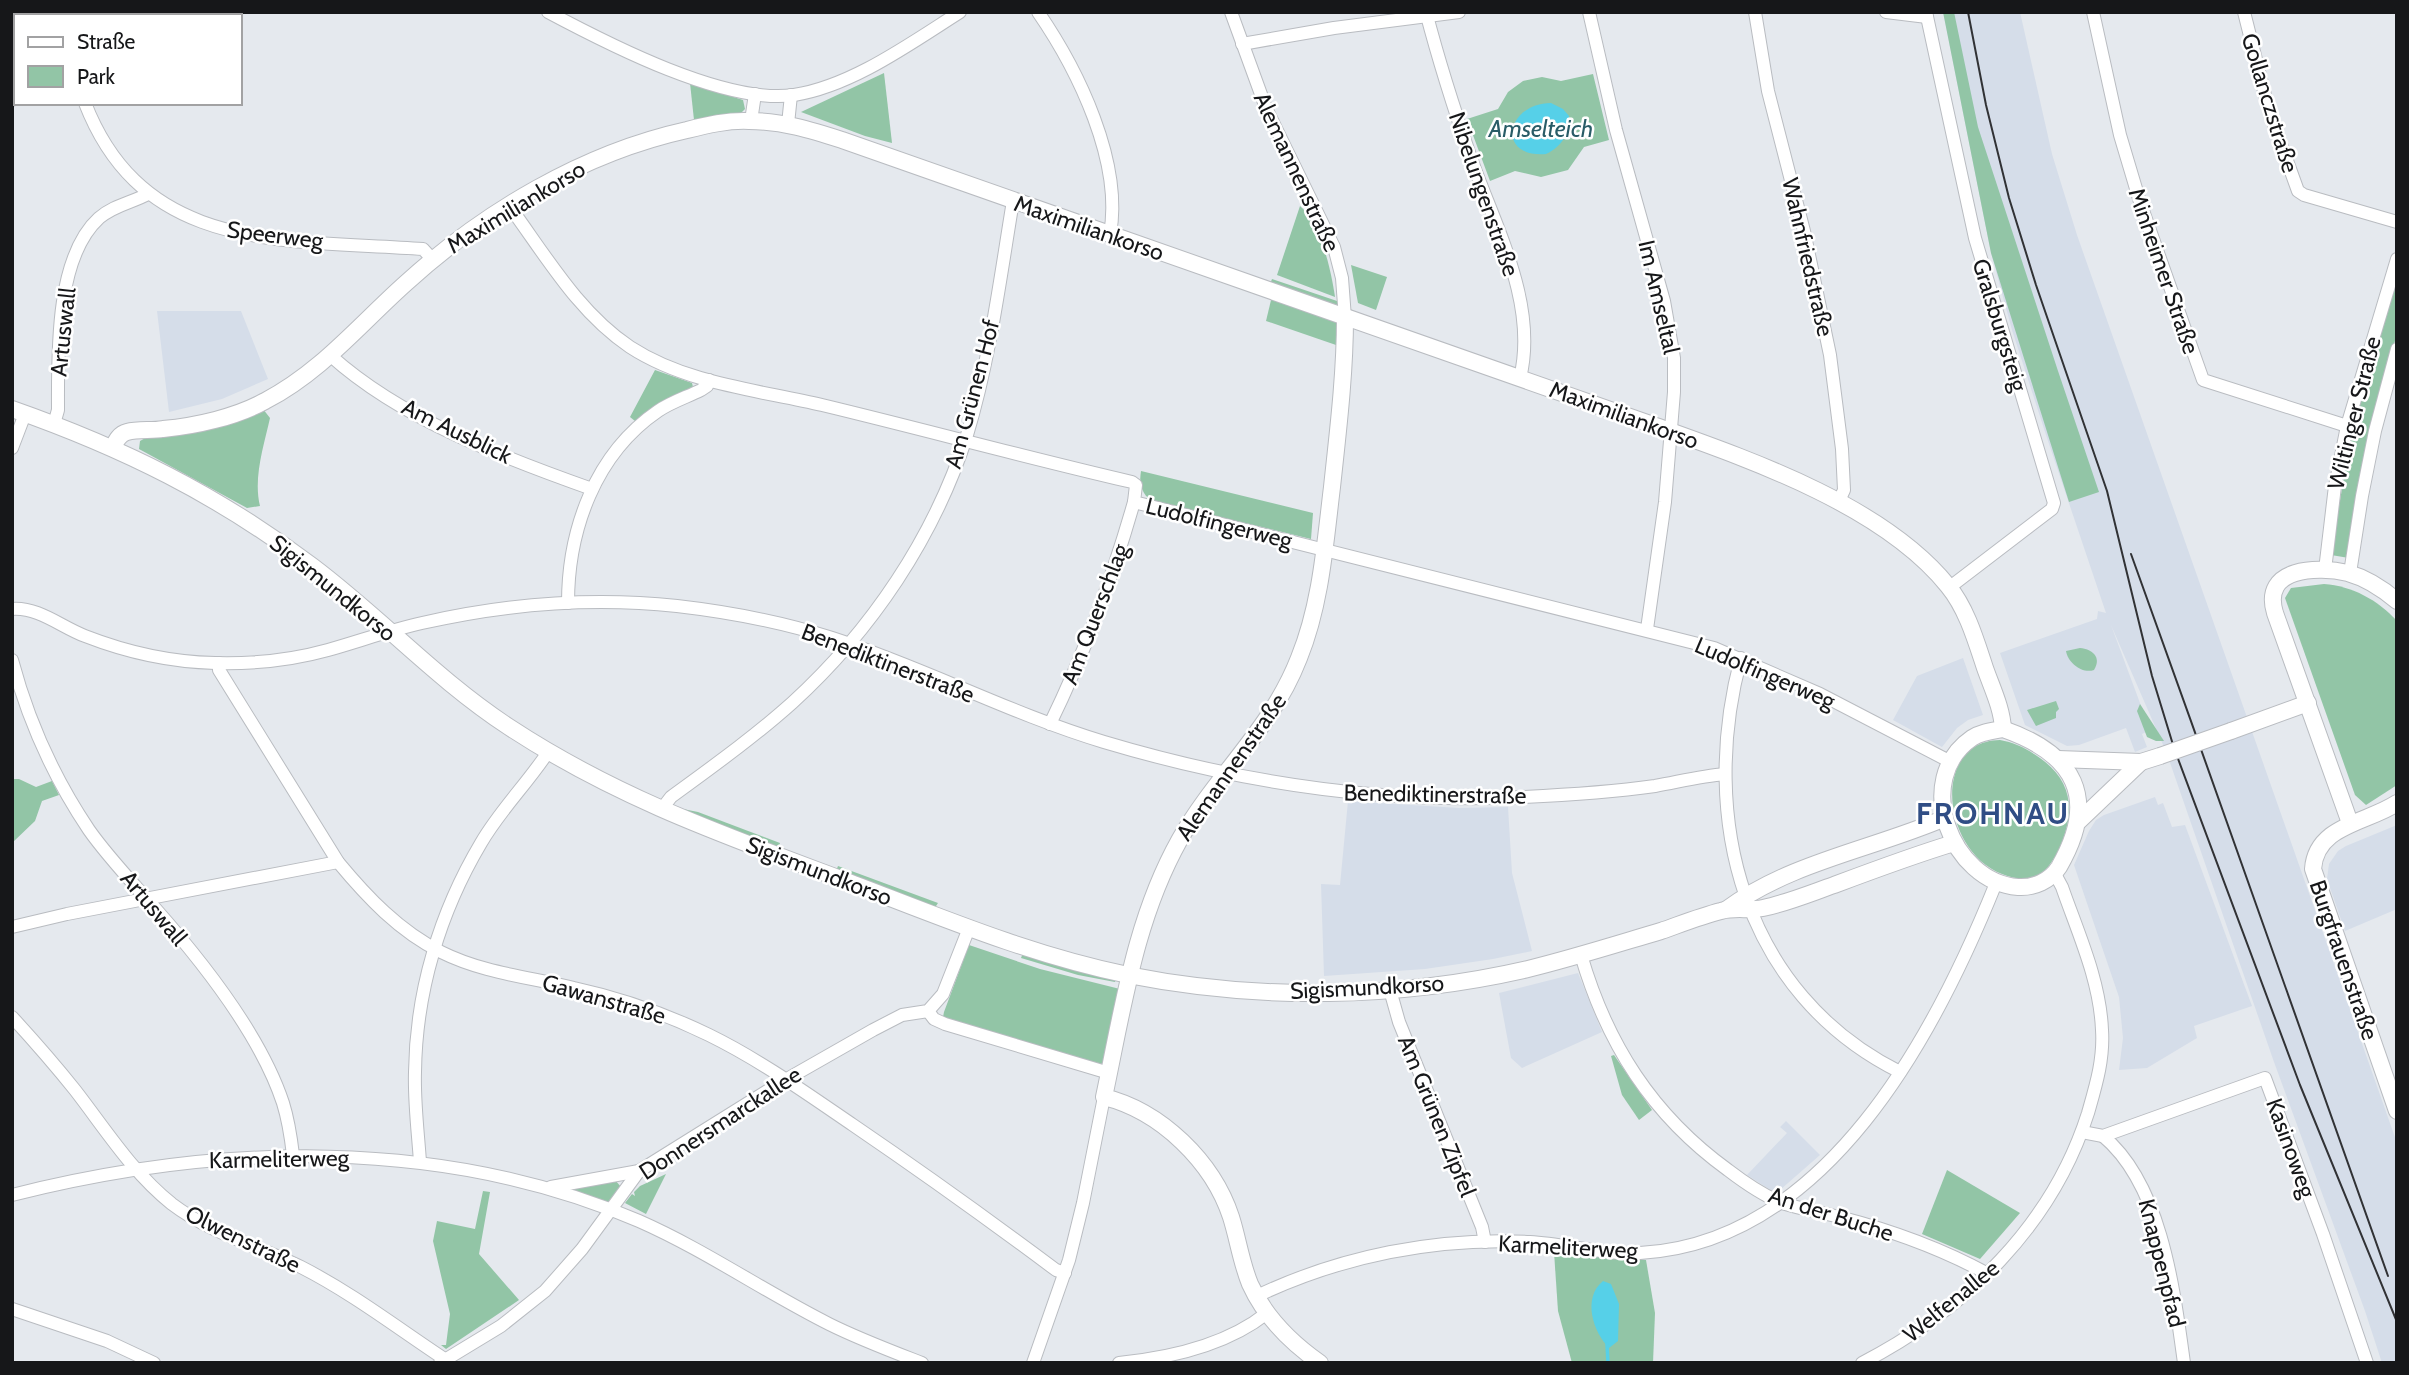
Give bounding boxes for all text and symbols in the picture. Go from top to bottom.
legend [14,14,242,105]
text: Straße [77,29,136,54]
street label: Gollanczstraße [2236,30,2305,176]
text: Park [77,64,115,89]
street label: Alemannenstraße [1248,88,1346,257]
street label: Nibelungenstraße [1443,108,1525,280]
water label: Amselteich [1488,114,1593,143]
street label: Maximiliankorso [442,155,590,259]
street label: Wahnfriedstraße [1776,175,1840,339]
street label: Minheimer Straße [2123,184,2206,358]
street label: Maximiliankorso [1010,189,1168,267]
street label: Speerweg [225,215,325,255]
street label: Im Amseltal [1632,237,1686,357]
street label: Gralsburgsteig [1967,255,2034,395]
street label: Artuswall [44,286,82,378]
street label: Am Grünen Hof [939,316,1005,471]
street label: Wiltinger Straße [2321,333,2387,493]
street label: Maximiliankorso [1546,375,1702,455]
street label: Am Ausblick [397,392,517,470]
street label: Ludolfingerweg [1143,491,1296,555]
street label: Sigismundkorso [264,529,402,647]
street label: Am Querschlag [1055,539,1135,688]
street label: Benediktinerstraße [798,617,979,709]
street label: Ludolfingerweg [1691,631,1840,715]
street label: Alemannenstraße [1170,688,1292,846]
street label: Benediktinerstraße [1343,778,1527,810]
district label: FROHNAU [1916,795,2070,832]
street label: Sigismundkorso [742,830,896,912]
street label: Artuswall [115,865,194,952]
street label: Burgfrauenstraße [2304,876,2385,1044]
street label: Gawanstraße [539,968,669,1030]
street label: Sigismundkorso [1289,969,1445,1005]
street label: Am Grünen Zipfel [1392,1031,1482,1201]
street label: Donnersmarckallee [634,1060,807,1186]
street label: Kasinoweg [2260,1095,2322,1202]
street label: Karmeliterweg [209,1144,350,1174]
street label: An der Buche [1765,1181,1897,1247]
street label: Knappenpfad [2133,1196,2191,1330]
street label: Olwenstraße [181,1199,305,1279]
street label: Karmeliterweg [1497,1229,1639,1265]
street label: Welfenallee [1897,1254,2005,1348]

